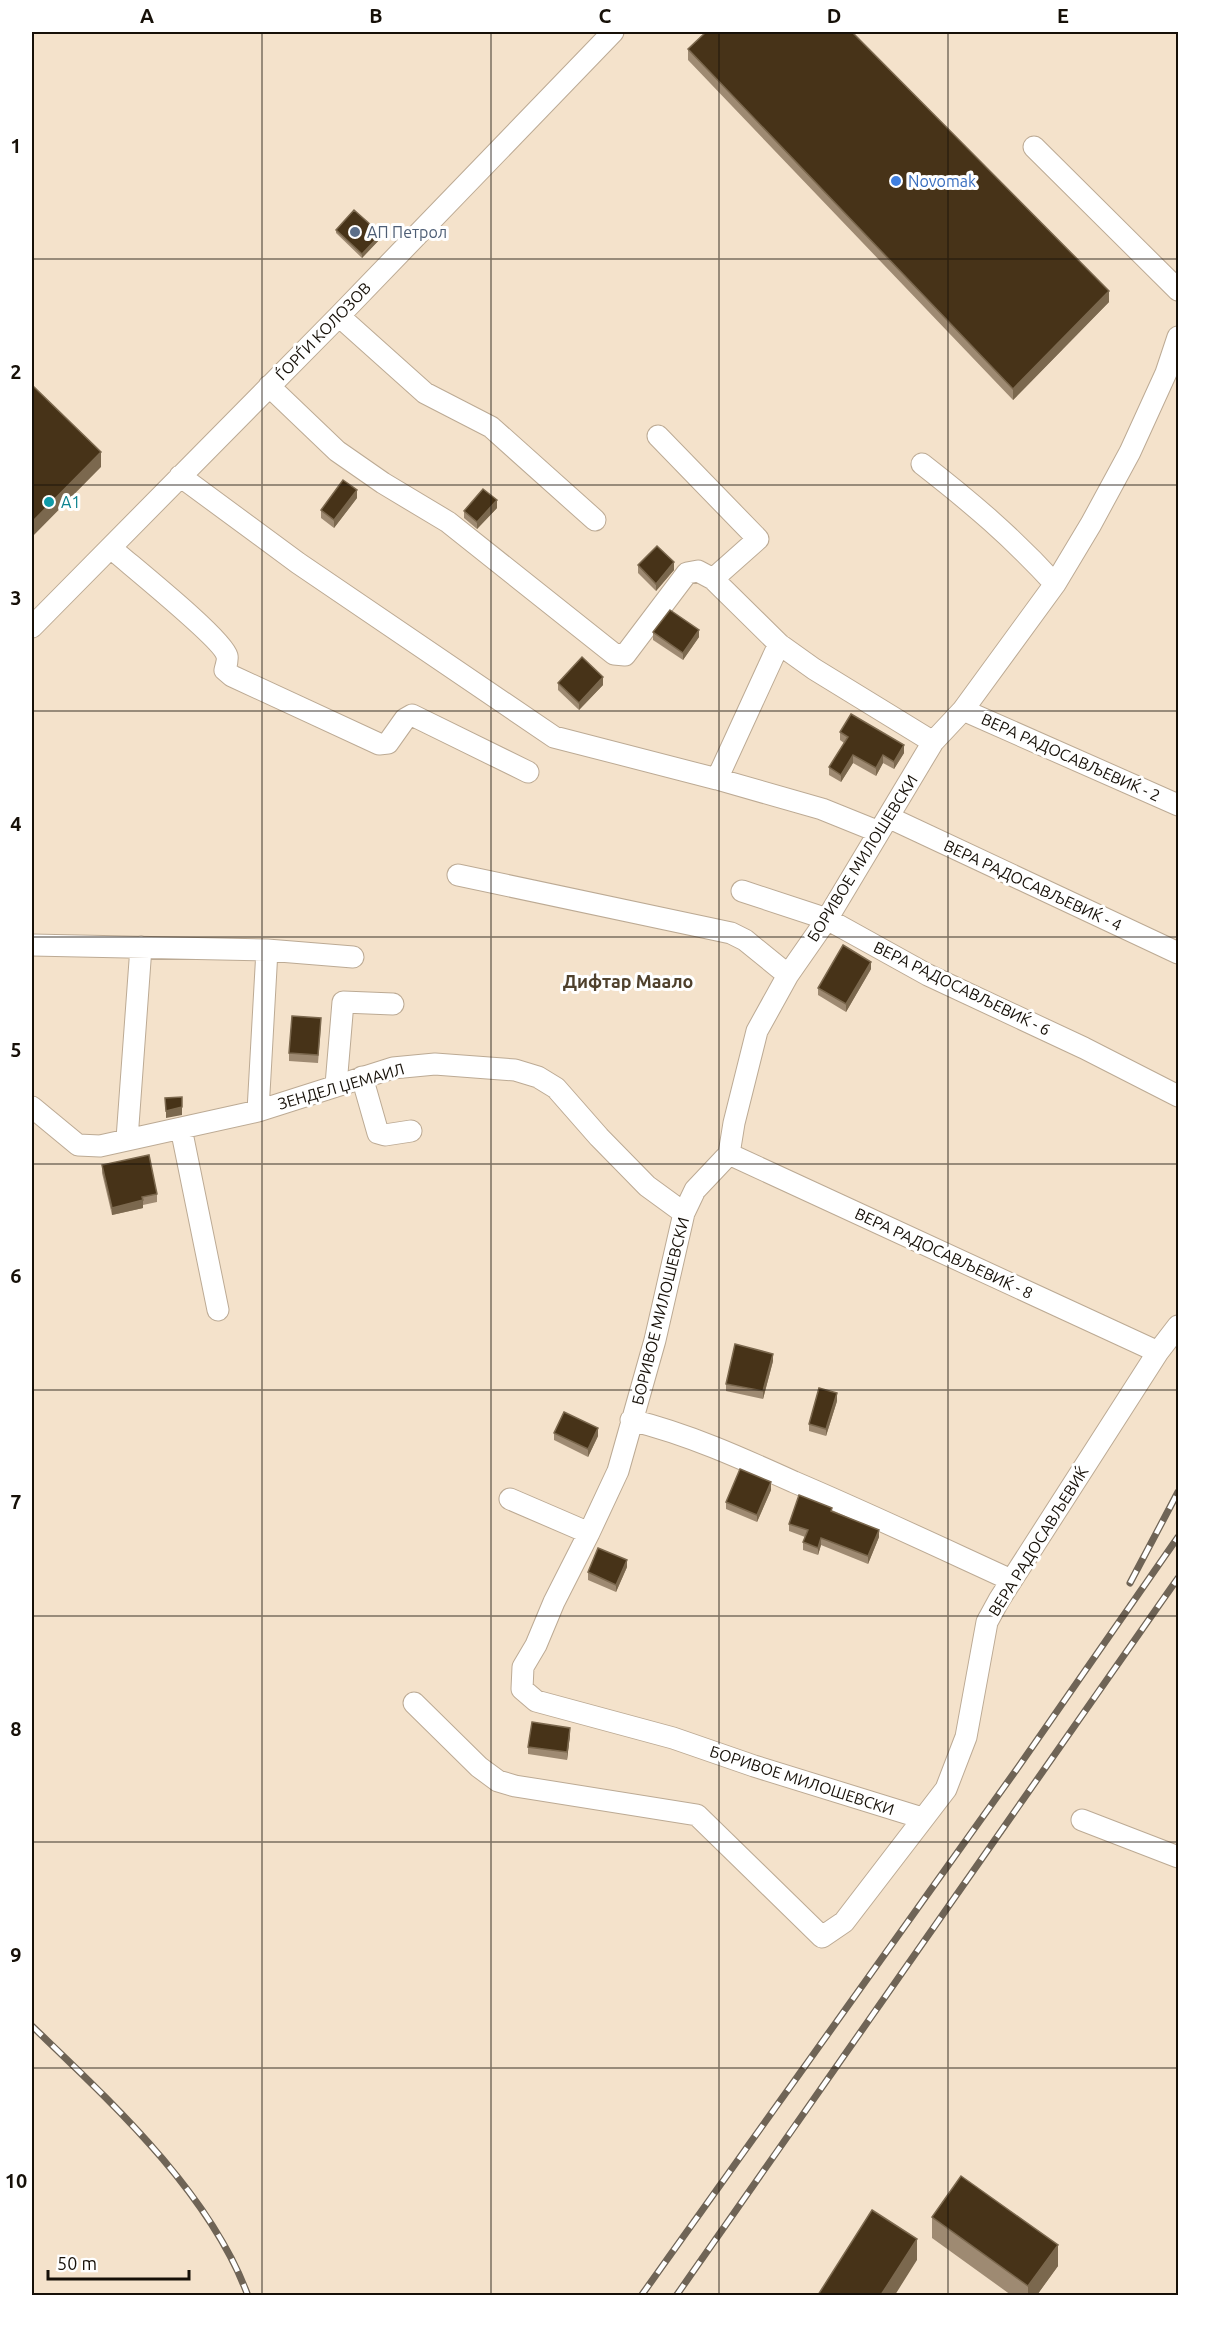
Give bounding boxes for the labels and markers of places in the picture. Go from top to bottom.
place label: Novomak [908,172,976,190]
marker: Novomak [889,174,903,188]
place label: АП Петрол [367,223,447,241]
marker: АП Петрол [348,225,362,239]
place label: А1 [61,493,80,511]
marker: А1 [42,495,56,509]

